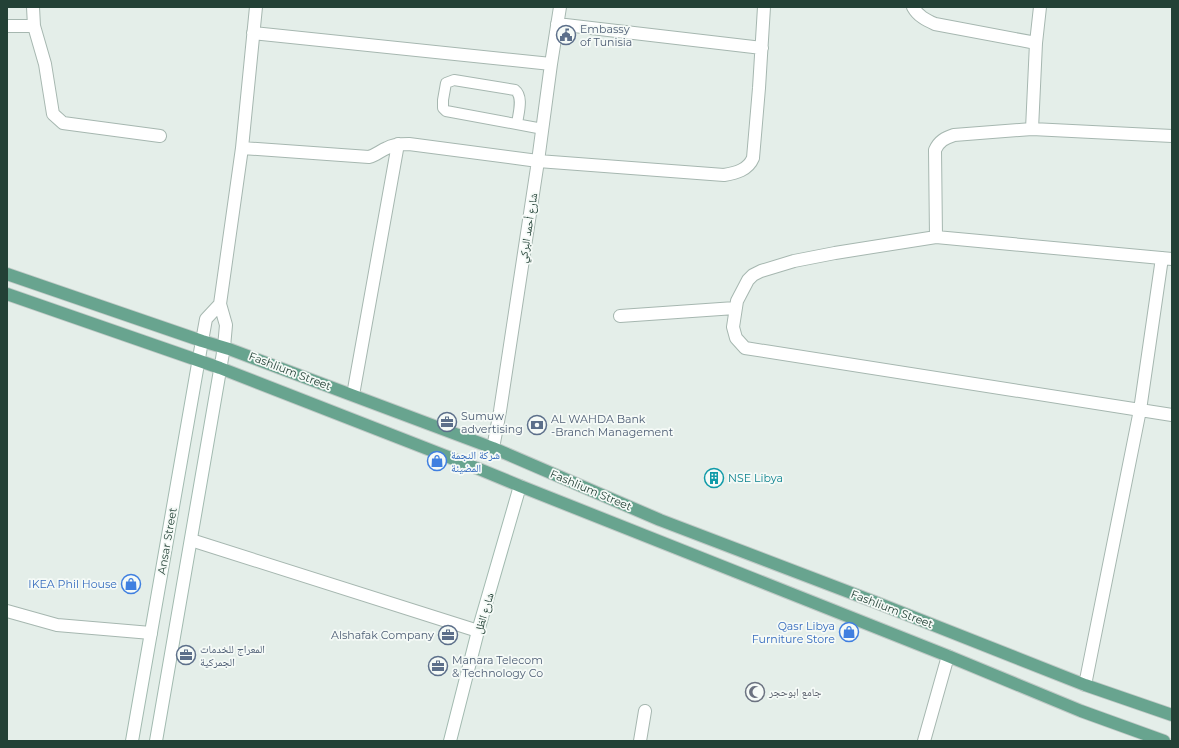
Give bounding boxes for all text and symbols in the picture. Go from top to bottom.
place label: Embassy of Tunisia [580,22,632,49]
public building icon: Embassy of Tunisia [555,24,577,46]
street label: شارع أحمد البركي [516,192,542,264]
street label: Fashlium Street [247,349,334,393]
place label: Sumuw advertising [461,409,523,436]
office icon: Sumuw advertising [436,411,458,433]
place label: AL WAHDA Bank -Branch Management [551,412,674,439]
bank icon: AL WAHDA Bank -Branch Management [526,414,548,436]
place label: شركة النجمة المضيئة [451,448,500,475]
shop icon: شركة النجمة المضيئة [426,450,448,472]
street label: Fashlium Street [548,467,634,514]
building icon: NSE Libya [703,467,725,489]
place label: NSE Libya [728,471,783,485]
street label: Ansar Street [154,506,180,576]
shop icon: IKEA Phil House [120,573,142,595]
place label: IKEA Phil House [28,577,117,591]
street label: Fashlium Street [849,587,936,631]
street label: شارع الظل [471,591,497,635]
place label: Qasr Libya Furniture Store [752,619,835,646]
shop icon: Qasr Libya Furniture Store [838,621,860,643]
office icon: Alshafak Company [437,624,459,646]
place label: Alshafak Company [331,628,434,642]
place label: المعراج للخدمات الجمركية [200,642,265,669]
office icon: المعراج للخدمات الجمركية [175,644,197,666]
place label: Manara Telecom & Technology Co [452,653,543,680]
office icon: Manara Telecom & Technology Co [427,655,449,677]
mosque icon: جامع ابوحجر [744,681,766,703]
place label: جامع ابوحجر [768,685,821,699]

